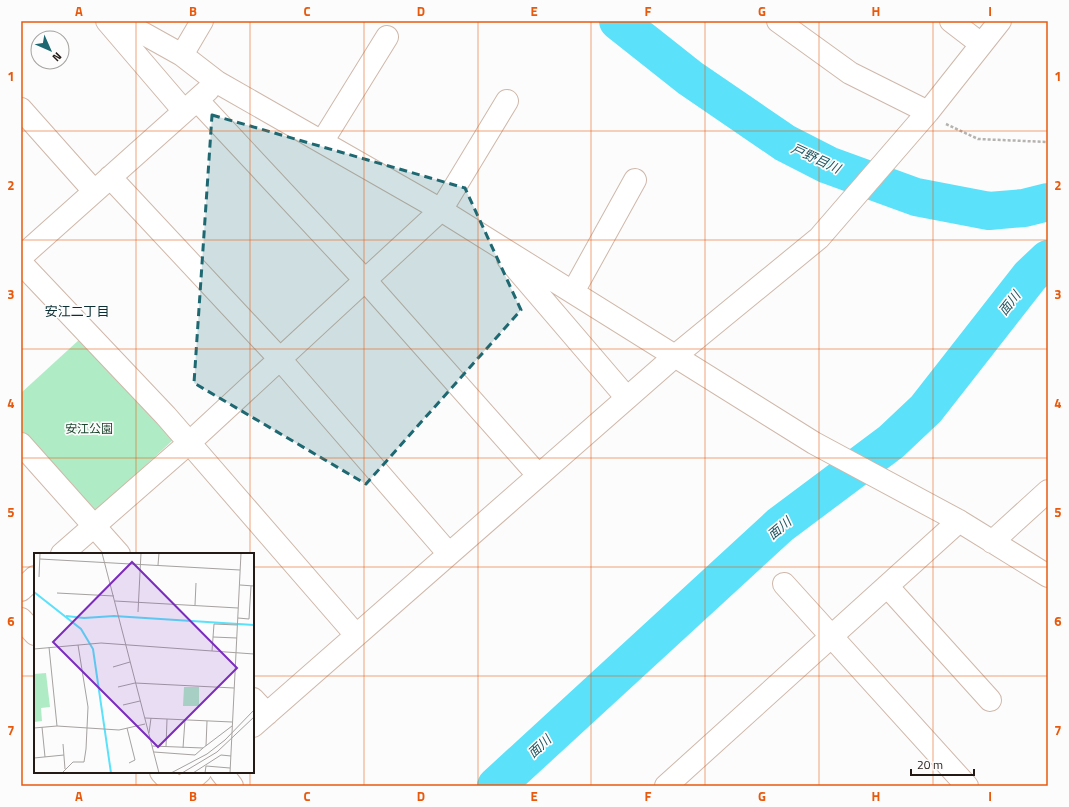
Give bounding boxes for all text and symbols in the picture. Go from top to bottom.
text: A [75,1,83,21]
text: B [189,1,197,21]
text: C [303,1,311,21]
text: D [417,1,425,21]
text: E [530,1,538,21]
text: F [645,1,652,21]
text: G [758,1,766,21]
text: H [872,1,880,21]
text: I [988,1,992,21]
north arrow [30,30,70,70]
text: N [49,49,65,65]
text: 1 [7,66,15,86]
text: 1 [1054,66,1062,86]
water label: 戸野目川 [788,138,846,179]
text: 2 [7,175,15,195]
text: 2 [1054,175,1062,195]
text: 3 [7,284,15,304]
text: 3 [1054,284,1062,304]
water label: 面川 [993,285,1026,319]
district label: 安江二丁目 [44,301,110,321]
text: 4 [7,393,15,413]
text: 4 [1054,393,1062,413]
park label: 安江公園 [65,419,113,438]
text: 5 [7,502,15,522]
text: 5 [1054,502,1062,522]
water label: 面川 [763,511,797,544]
inset map [34,553,254,773]
text: 6 [7,611,15,631]
text: 6 [1054,611,1062,631]
text: 7 [7,720,15,740]
text: 7 [1054,720,1062,740]
water label: 面川 [523,728,557,762]
scale bar [911,751,974,777]
text: 20 m [917,755,943,774]
text: A [75,786,83,806]
text: B [189,786,197,806]
text: C [303,786,311,806]
text: D [417,786,425,806]
text: E [530,786,538,806]
text: F [645,786,652,806]
text: G [758,786,766,806]
text: H [872,786,880,806]
text: I [988,786,992,806]

